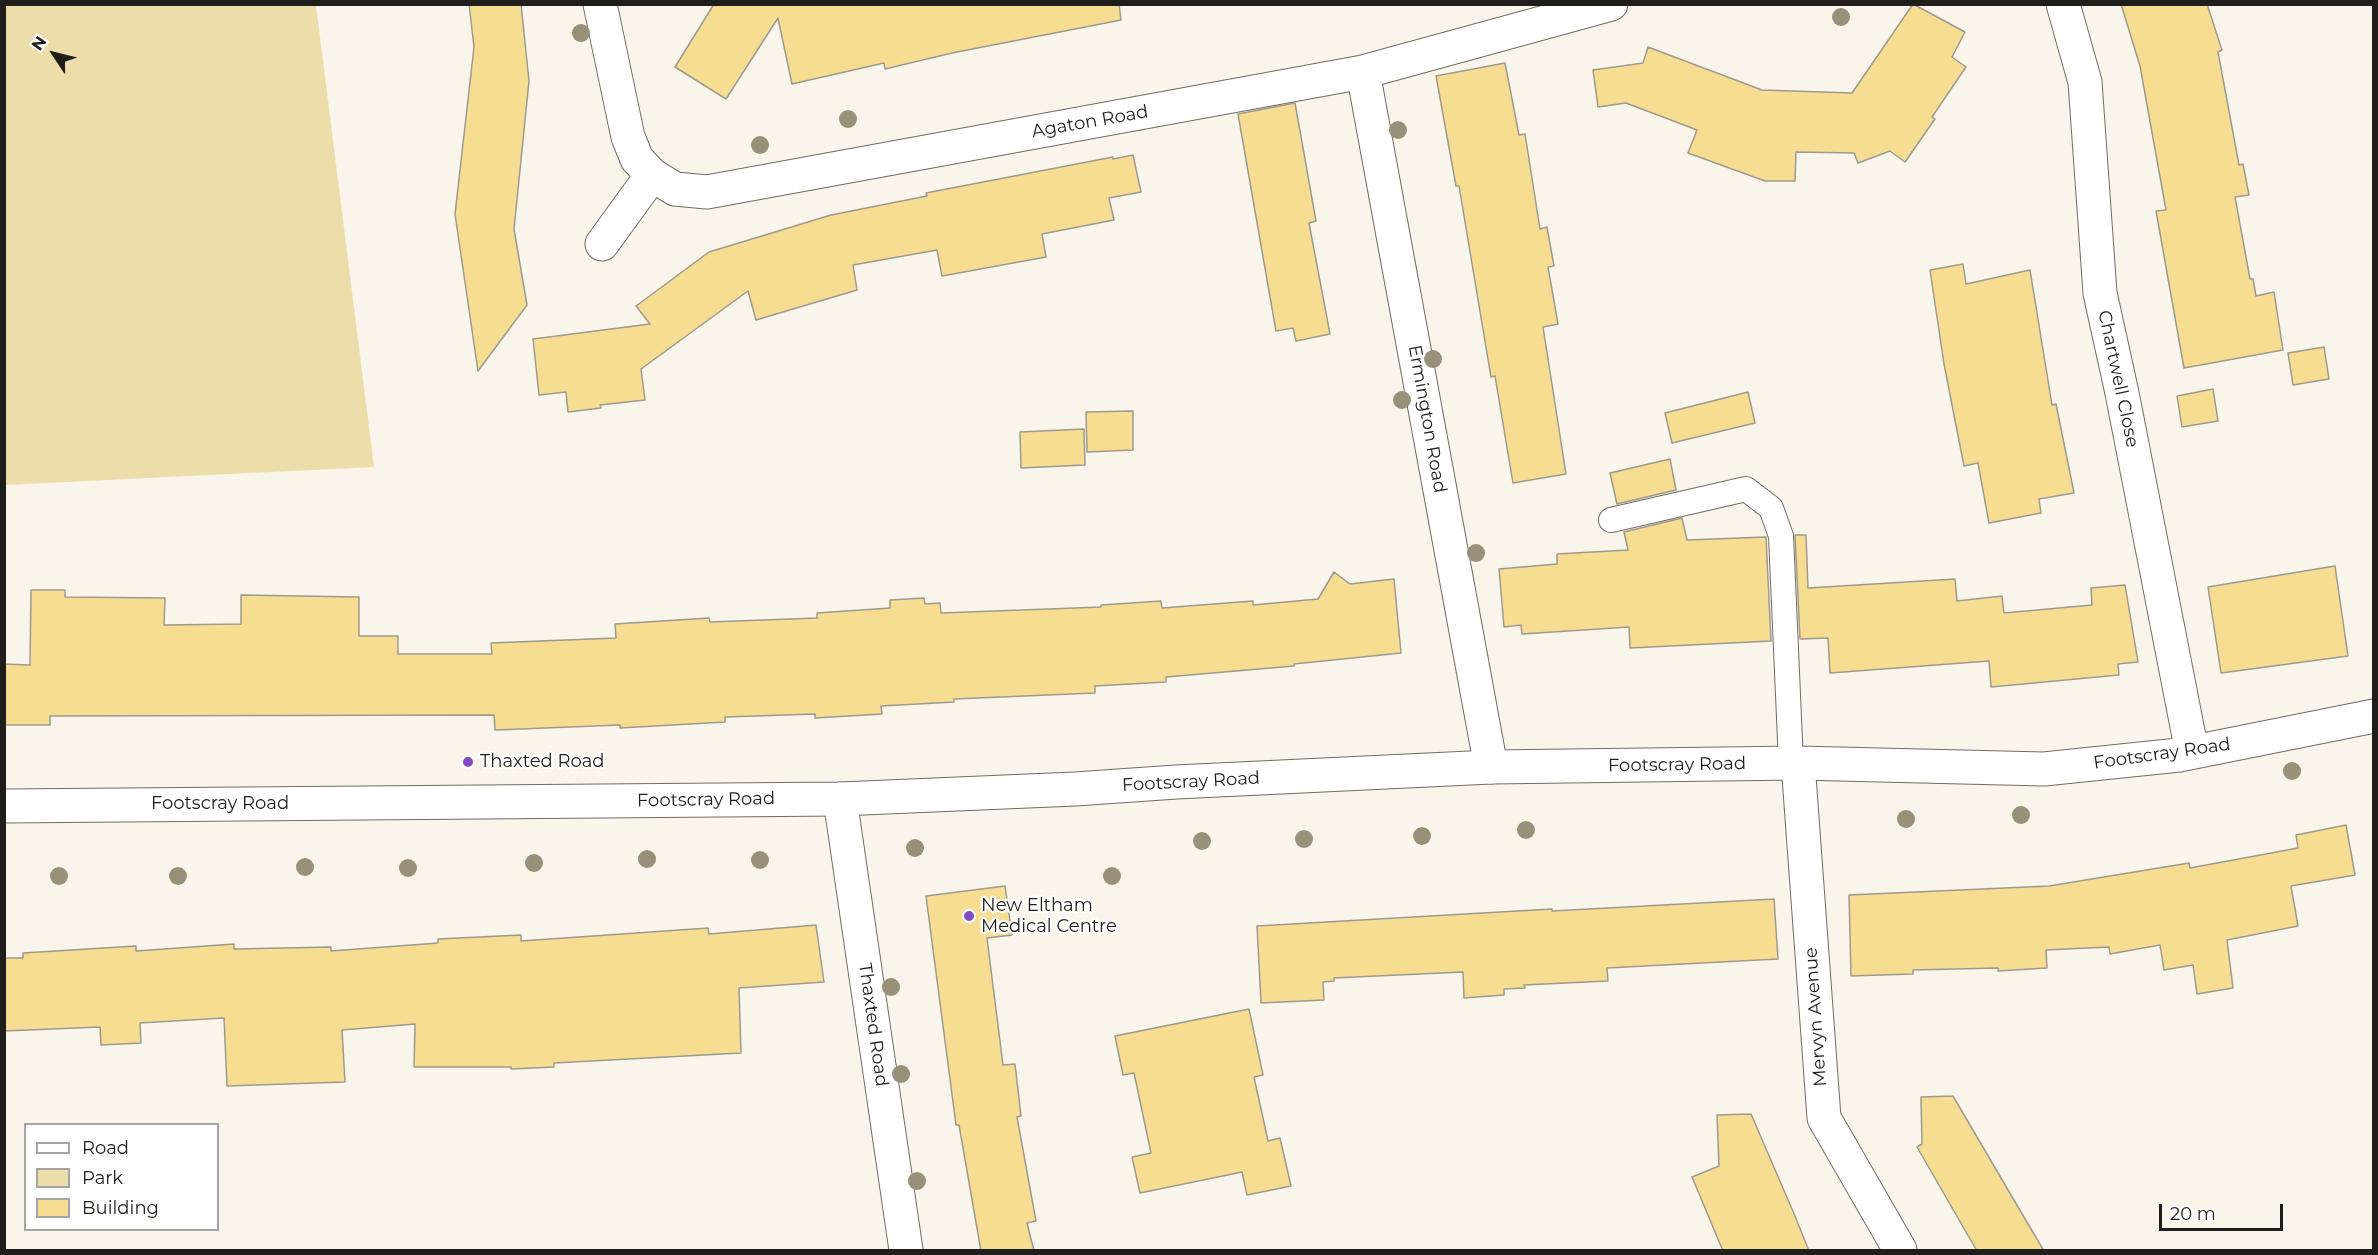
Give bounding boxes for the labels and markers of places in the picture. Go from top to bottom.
place label: Thaxted Road [480,751,605,773]
marker: Thaxted Road [461,755,475,769]
place label: New Eltham Medical Centre [981,895,1117,938]
marker: New Eltham Medical Centre [962,909,976,923]

